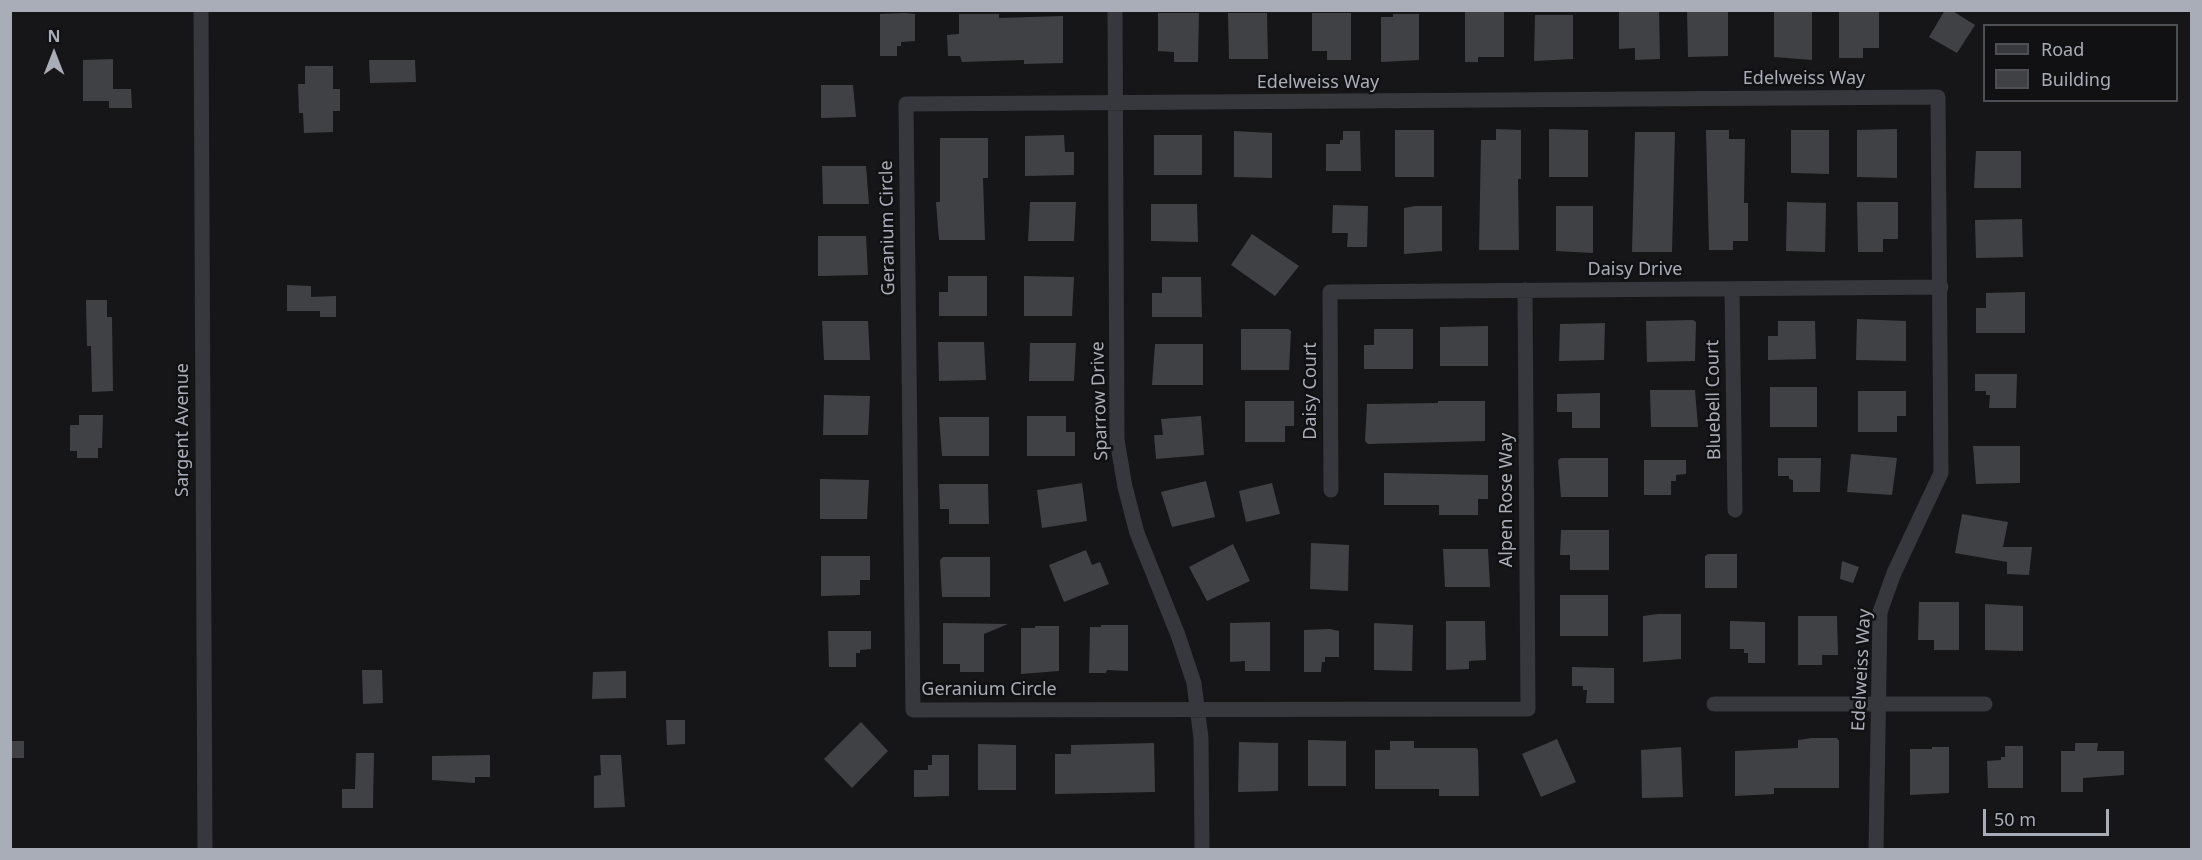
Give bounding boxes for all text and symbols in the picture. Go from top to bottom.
north arrow [24,24,84,84]
legend [1983,24,2178,102]
text: N [47,25,61,47]
text: Road [2041,37,2084,61]
text: Building [2041,67,2111,91]
street label: Edelweiss Way [1743,68,1865,90]
street label: Edelweiss Way [1257,72,1379,94]
street label: Geranium Circle [876,160,900,296]
street label: Daisy Drive [1588,259,1682,281]
street label: Bluebell Court [1702,340,1726,460]
street label: Sparrow Drive [1087,341,1113,461]
street label: Daisy Court [1300,342,1322,440]
street label: Sargent Avenue [172,363,194,497]
street label: Alpen Rose Way [1496,433,1518,567]
street label: Edelweiss Way [1848,608,1876,732]
street label: Geranium Circle [921,679,1057,701]
scale bar [1986,797,2112,835]
text: 50 m [1994,807,2036,831]

